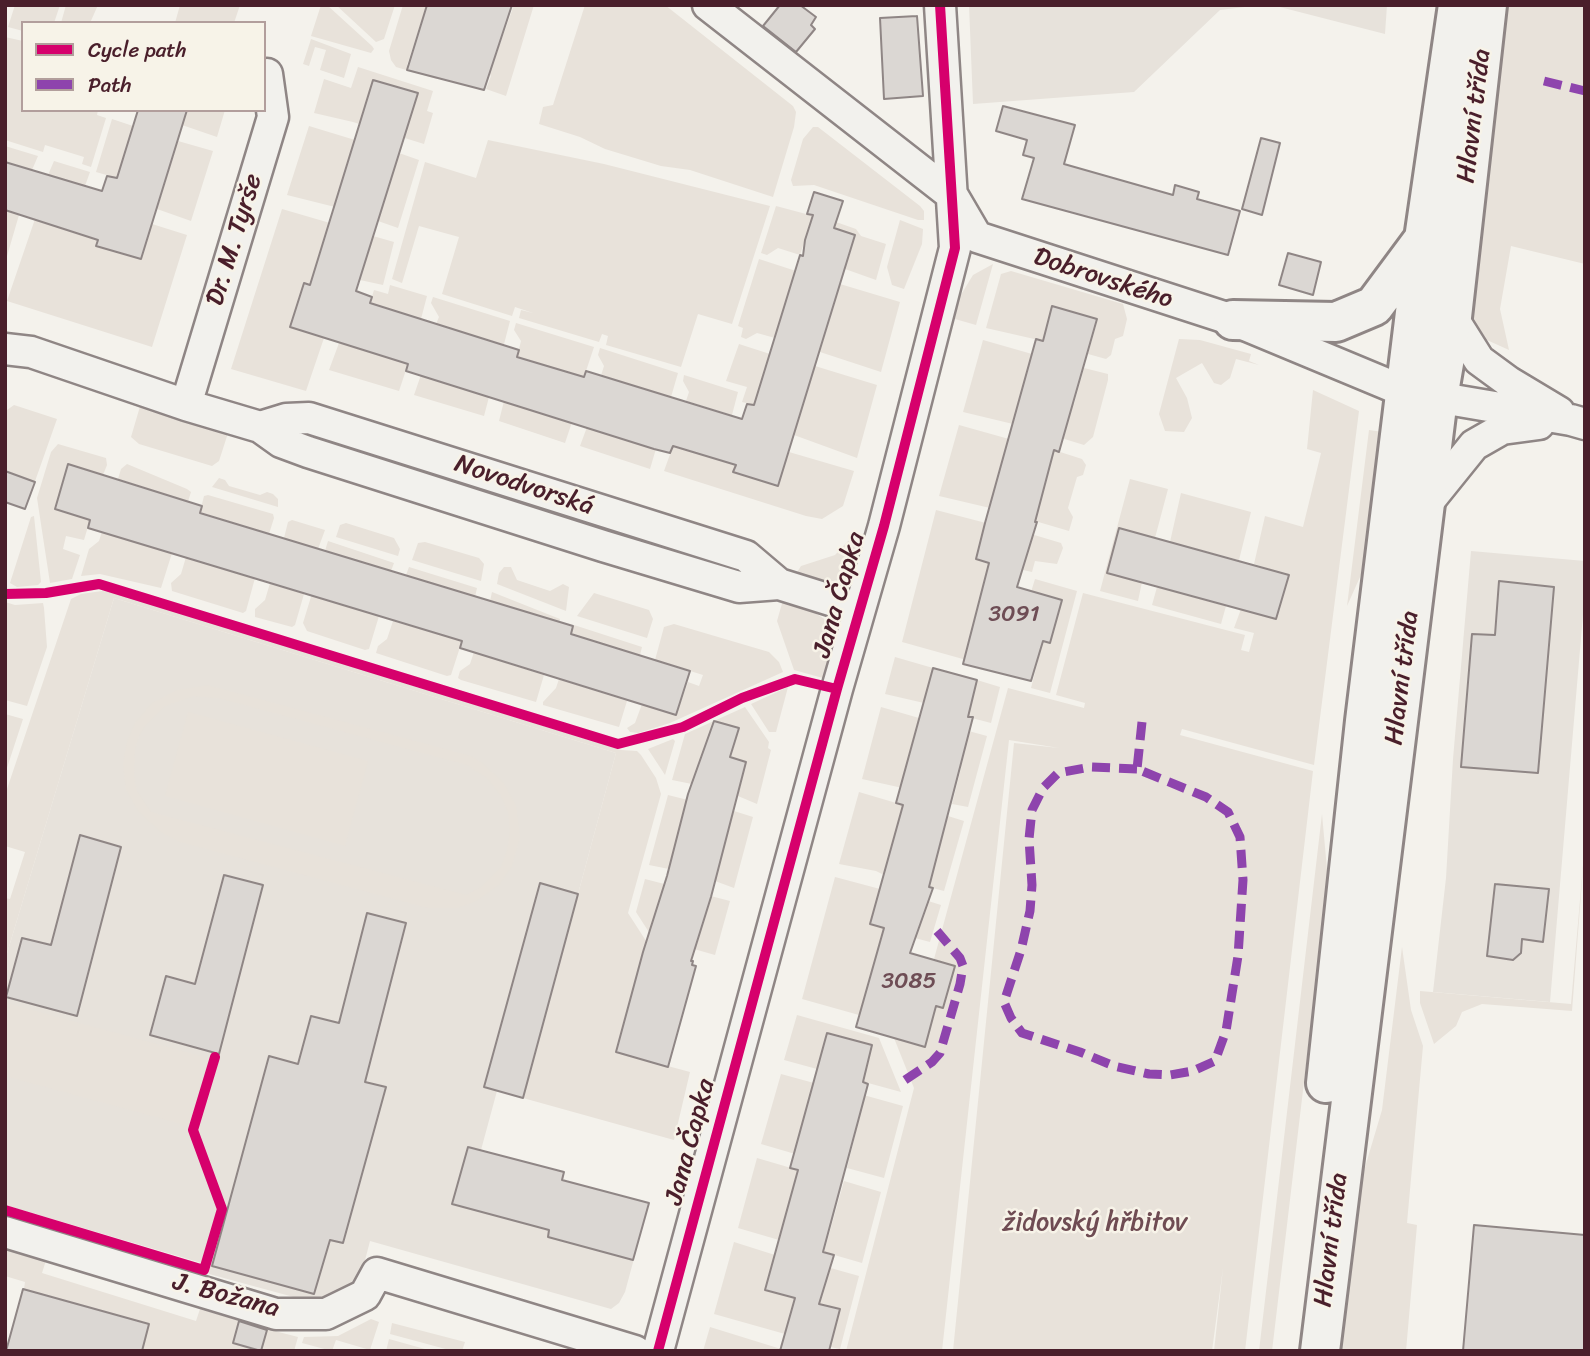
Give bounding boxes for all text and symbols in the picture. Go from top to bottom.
legend [21,21,266,112]
text: Cycle path [88,31,187,69]
street label: Hlavní třída [1451,47,1499,185]
text: Path [88,66,131,104]
street label: Dr. M. Tyrše [200,170,270,310]
street label: Dobrovského [1029,242,1177,316]
street label: Novodvorská [450,449,598,523]
street label: Jana Čapka [807,529,873,661]
house number: 3091 [988,601,1040,629]
street label: Hlavní třída [1379,609,1427,747]
house number: 3085 [881,968,937,996]
street label: Jana Čapka [659,1076,723,1208]
street label: Hlavní třída [1308,1171,1356,1309]
park label: židovský hřbitov [1003,1207,1187,1239]
street label: J. Božana [169,1267,283,1325]

